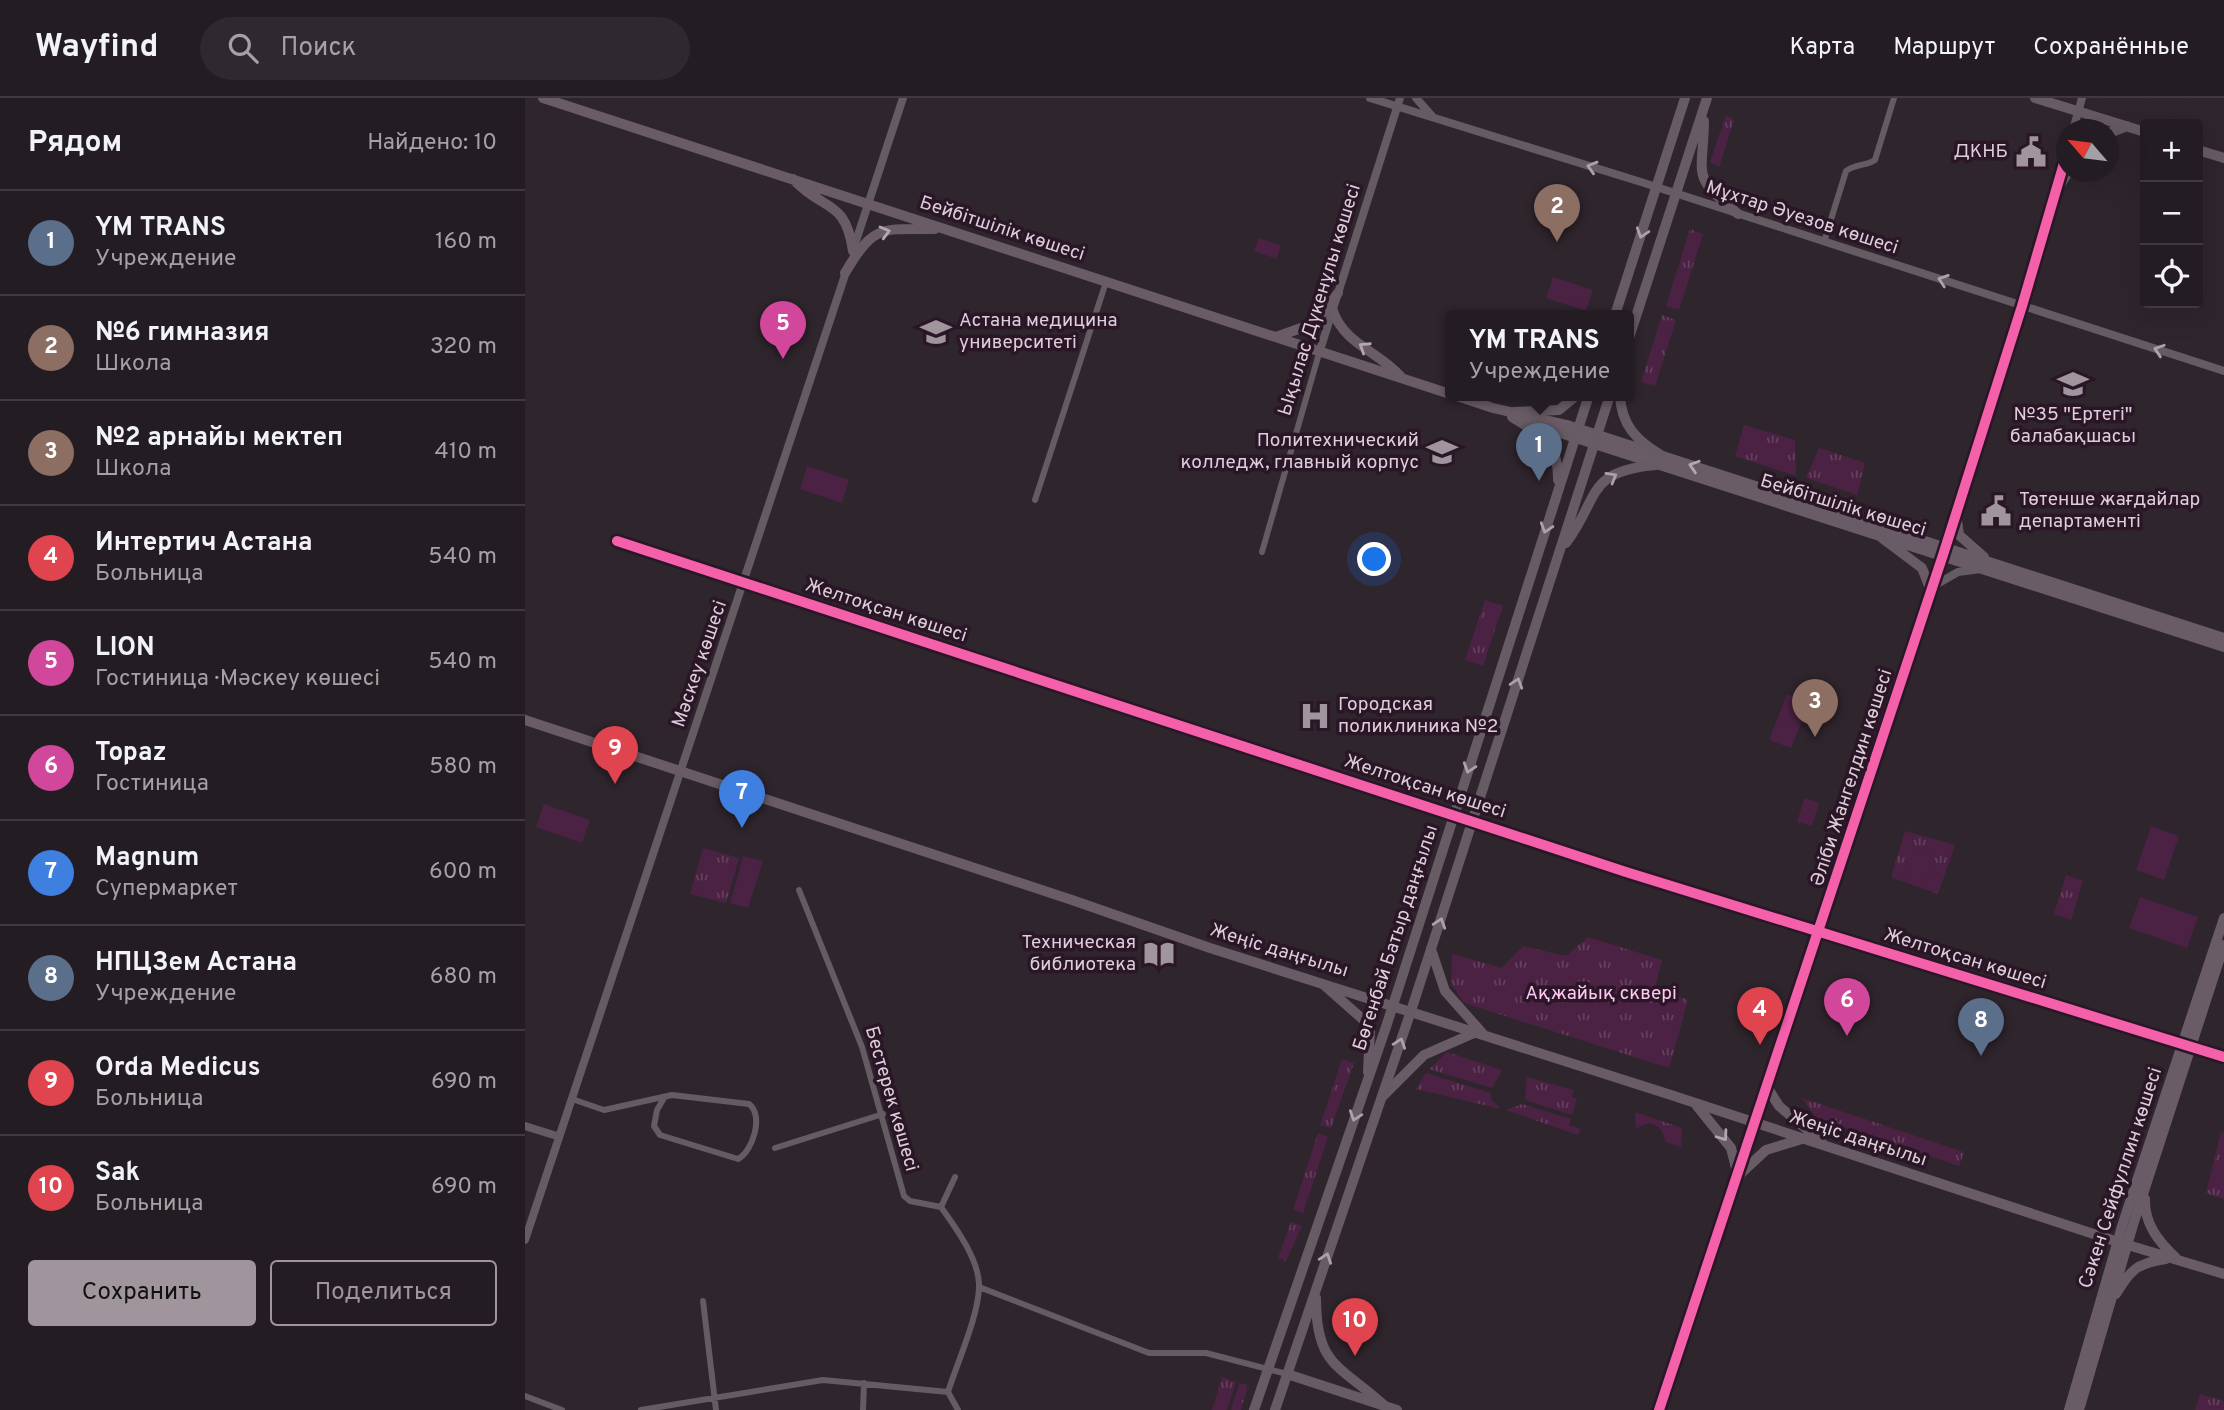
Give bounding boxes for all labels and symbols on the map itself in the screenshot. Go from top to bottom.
north arrow [2056,119,2119,182]
public building icon: ДКНБ [2014,135,2048,169]
place label: ДКНБ [1954,140,2008,164]
one-way arrow [1586,160,1598,175]
street label: Мұхтар Әуезов көшесі [1703,176,1901,260]
street label: Ықылас Дүкенұлы көшесі [1273,181,1367,419]
pin: 2 [1534,184,1580,242]
street label: Бейбітшілік көшесі [916,191,1088,267]
one-way arrow [878,226,890,240]
one-way arrow [1636,226,1650,239]
one-way arrow [1937,273,1949,288]
pin: 5 [760,301,806,359]
place label: Астана медицина университеті [959,309,1118,355]
school or university icon: Астана медицина университеті [919,315,953,349]
one-way arrow [1359,343,1372,355]
one-way arrow [2153,344,2166,358]
school or university icon: №35 "Ертегі" балабақшасы [2056,367,2090,401]
place label: №35 "Ертегі" балабақшасы [2010,403,2136,449]
pin: 1 [1516,423,1562,481]
place label: Политехнический колледж, главный корпус [1181,429,1419,475]
school or university icon: Политехнический колледж, главный корпус [1425,435,1459,469]
one-way arrow [1688,460,1700,474]
street label: Бейбітшілік көшесі [1757,469,1929,543]
one-way arrow [1605,472,1618,485]
place label: Төтенше жағдайлар департаменті [2019,488,2200,534]
public building icon: Төтенше жағдайлар департаменті [1979,494,2013,528]
one-way arrow [1540,521,1555,533]
your location [1357,542,1391,576]
street label: Желтоқсан көшесі [802,574,970,648]
street label: Мәскеу көшесі [667,597,733,731]
street label: Әліби Жангелдин көшесі [1805,666,1899,890]
one-way arrow [1509,678,1524,690]
pin: 3 [1792,679,1838,737]
place label: Городская поликлиника №2 [1338,693,1498,739]
hospital icon: Городская поликлиника №2 [1298,699,1332,733]
pin: 9 [592,726,638,784]
street label: Желтоқсан көшесі [1341,750,1509,824]
one-way arrow [1463,761,1478,773]
pin: 7 [719,770,765,828]
street label: Бөгенбай Батыр даңғылы [1348,822,1444,1054]
one-way arrow [1432,917,1446,930]
street label: Жеңіс даңғылы [1207,919,1351,983]
street label: Желтоқсан көшесі [1881,923,2049,995]
place label: Техническая библиотека [1022,931,1136,977]
library icon: Техническая библиотека [1142,937,1176,971]
pin: 6 [1824,978,1870,1036]
park label: Ақжайық сквері [1525,982,1677,1006]
pin: 4 [1737,987,1783,1045]
pin: 8 [1958,998,2004,1056]
street label: Бестерек көшесі [859,1024,923,1174]
one-way arrow [1392,1038,1406,1050]
street label: Сәкен Сейфуллин көшесі [2074,1064,2168,1292]
street label: Жеңіс даңғылы [1786,1105,1930,1173]
one-way arrow [1349,1109,1363,1122]
one-way arrow [1715,1128,1727,1141]
one-way arrow [1318,1253,1332,1265]
pin: 10 [1332,1298,1378,1356]

